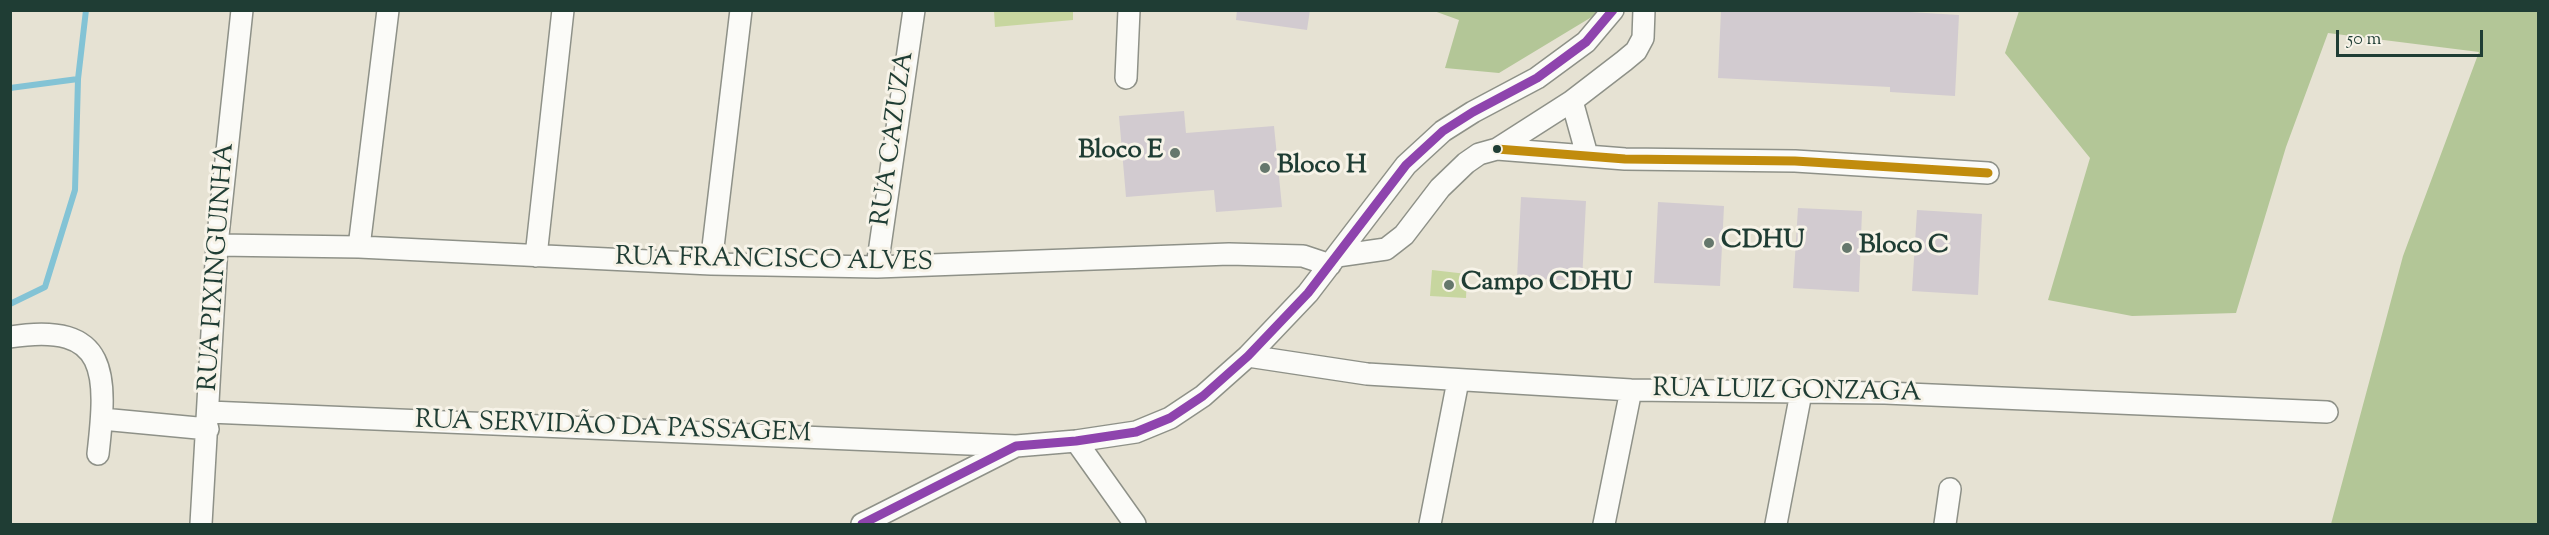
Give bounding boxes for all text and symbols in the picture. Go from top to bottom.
scale bar [2339,18,2486,56]
text: 50 m [2347,27,2381,53]
street label: RUA CAZUZA [867,50,923,228]
place label: Bloco E [1078,137,1163,169]
street label: RUA PIXINGUINHA [195,142,243,392]
unlabelled marker [1491,143,1503,155]
marker: Bloco E [1168,146,1182,160]
place label: Bloco H [1277,152,1367,184]
marker: Bloco H [1258,161,1272,175]
place label: CDHU [1721,227,1804,259]
place label: Bloco C [1859,232,1949,264]
marker: CDHU [1702,236,1716,250]
marker: Bloco C [1840,241,1854,255]
street label: RUA FRANCISCO ALVES [615,244,933,280]
place label: Campo CDHU [1461,269,1632,301]
marker: Campo CDHU [1442,278,1456,292]
street label: RUA LUIZ GONZAGA [1652,375,1922,411]
street label: RUA SERVIDÃO DA PASSAGEM [414,406,812,452]

